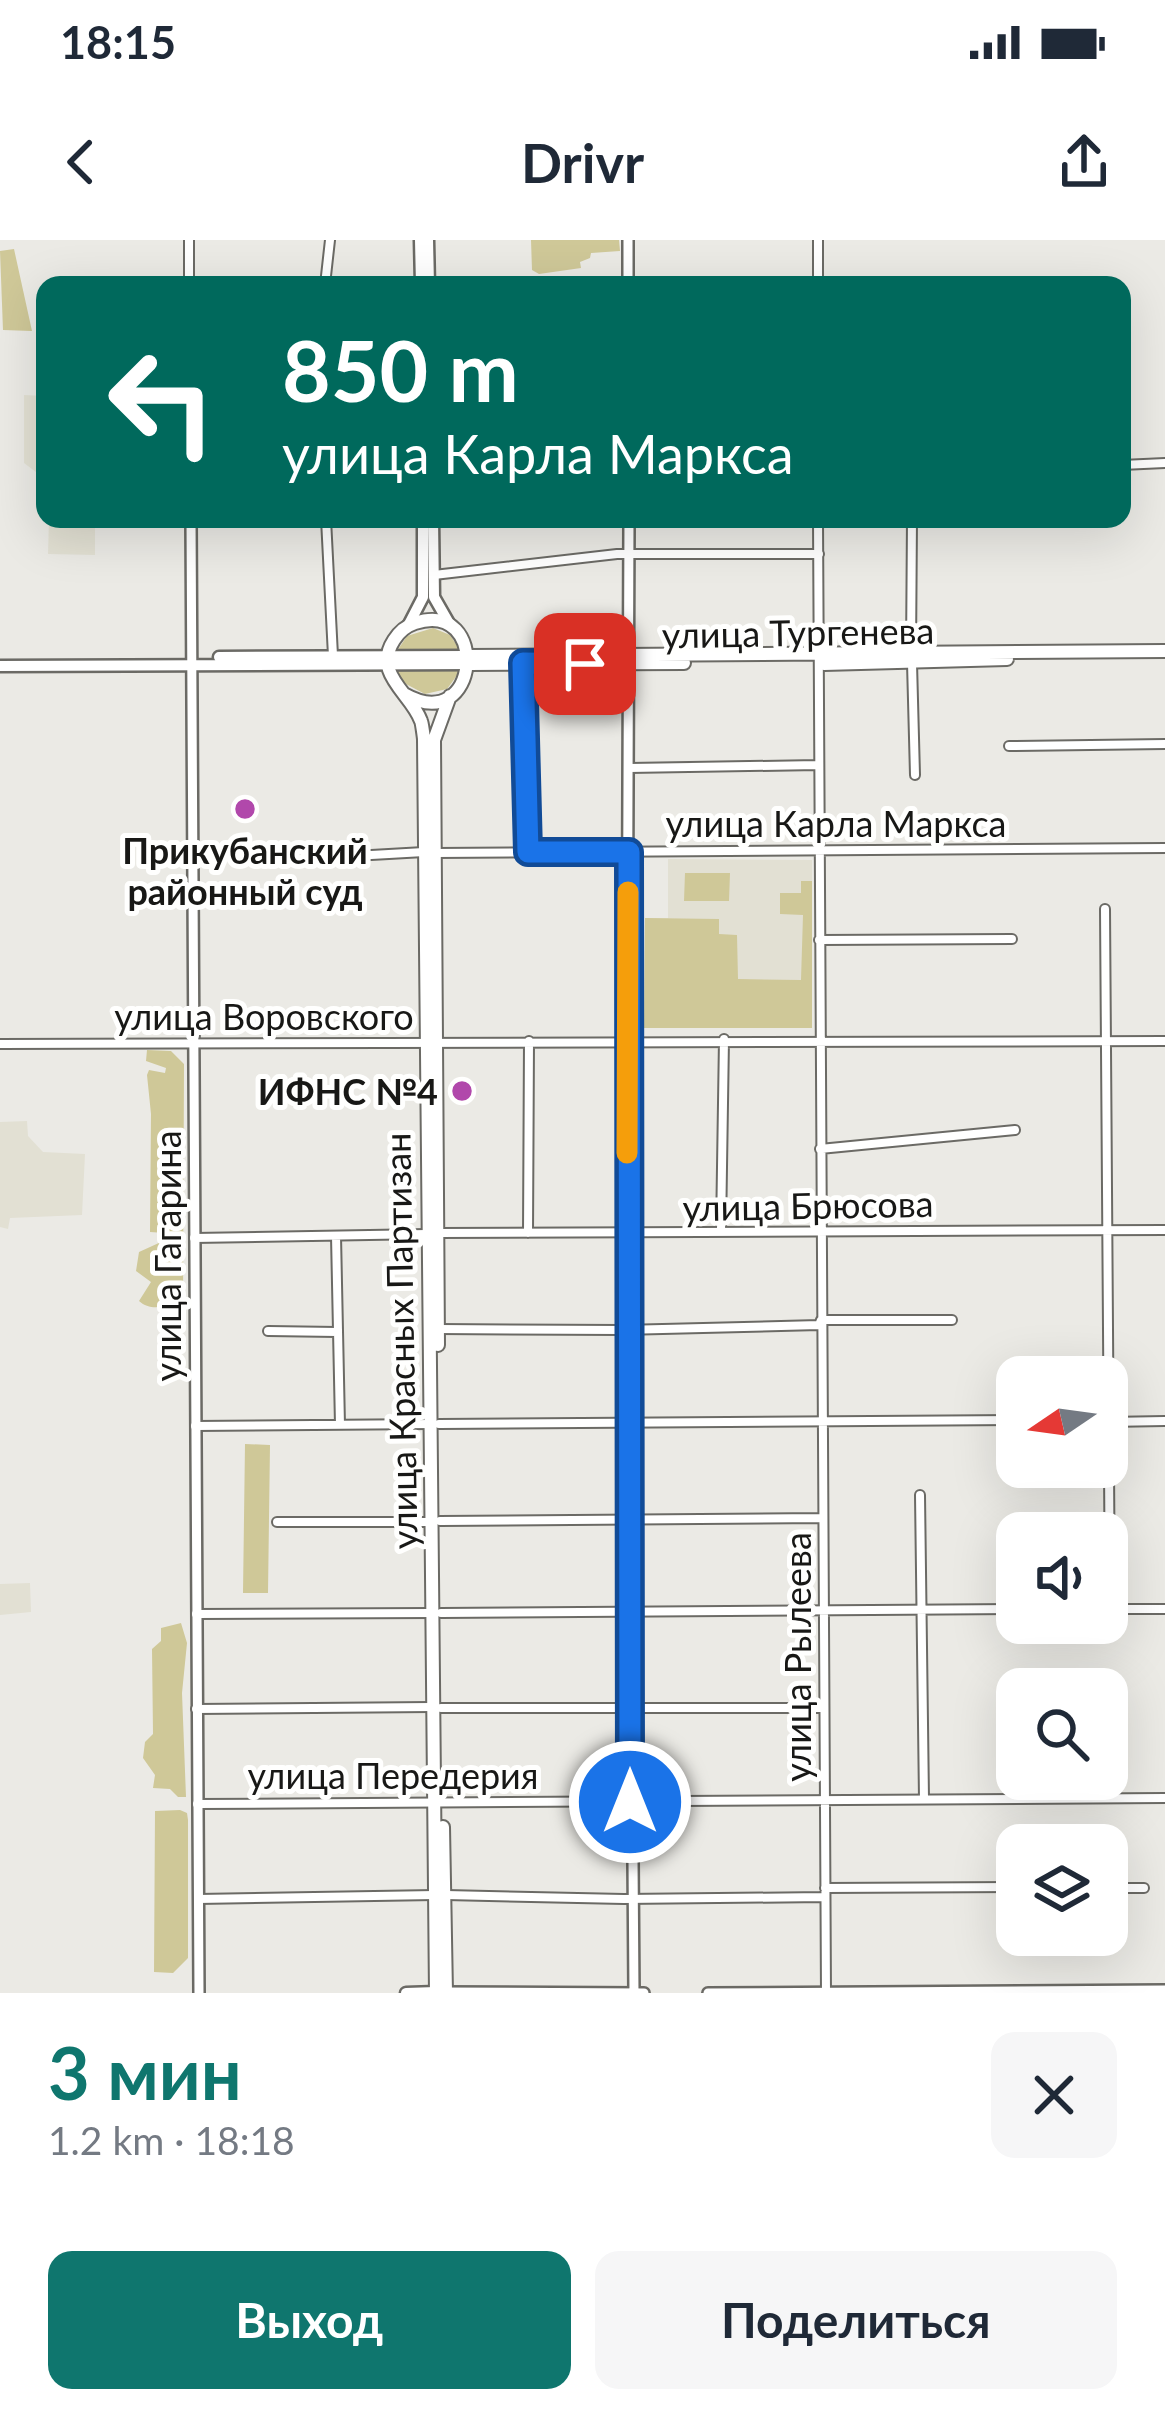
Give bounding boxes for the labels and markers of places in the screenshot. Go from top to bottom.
pin [534,613,636,715]
marker: Прикубанский районный суд [232,796,258,822]
place label: Прикубанский районный суд [122,828,368,913]
place label: ИФНС №4 [258,1069,438,1113]
marker: ИФНС №4 [449,1078,475,1104]

